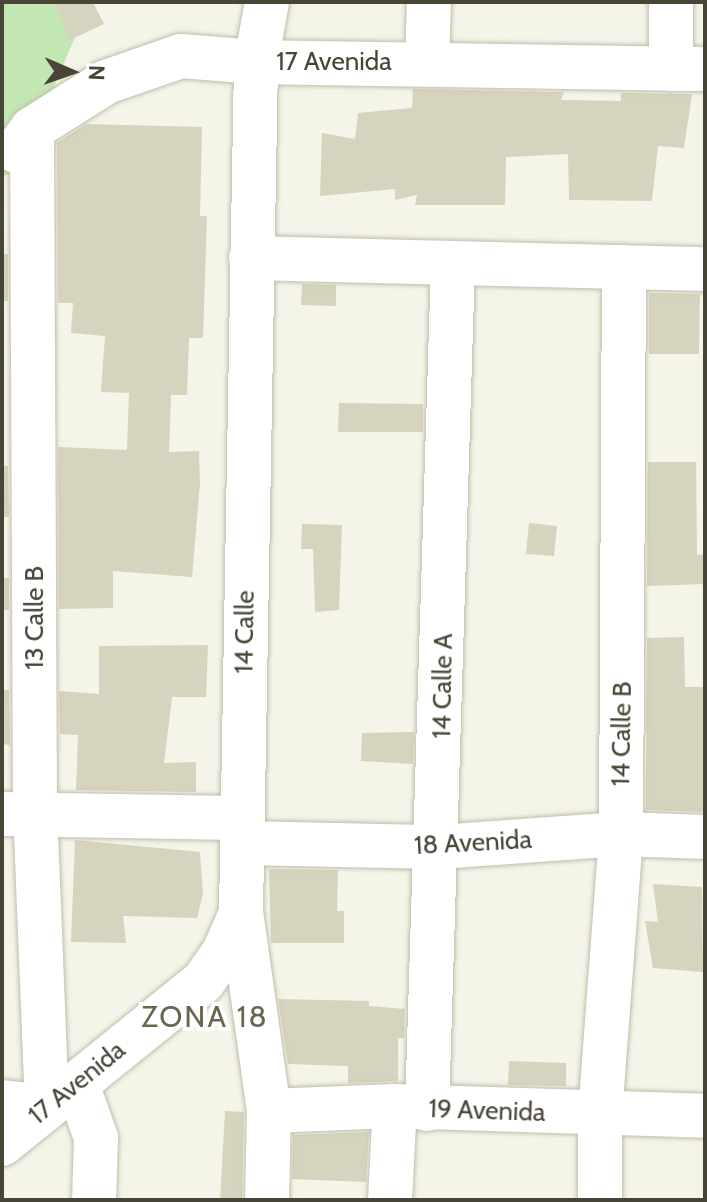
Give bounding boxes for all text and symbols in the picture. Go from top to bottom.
north arrow [32,32,112,112]
street label: 17 Avenida [276,46,392,78]
text: N [83,65,110,81]
street label: 13 Calle B [19,566,51,670]
street label: 14 Calle [229,590,261,674]
street label: 14 Calle A [426,633,460,739]
street label: 14 Calle B [605,681,639,787]
street label: 18 Avenida [413,824,533,862]
district label: ZONA 18 [141,999,269,1035]
street label: 17 Avenida [22,1035,132,1131]
street label: 19 Avenida [428,1093,546,1129]

